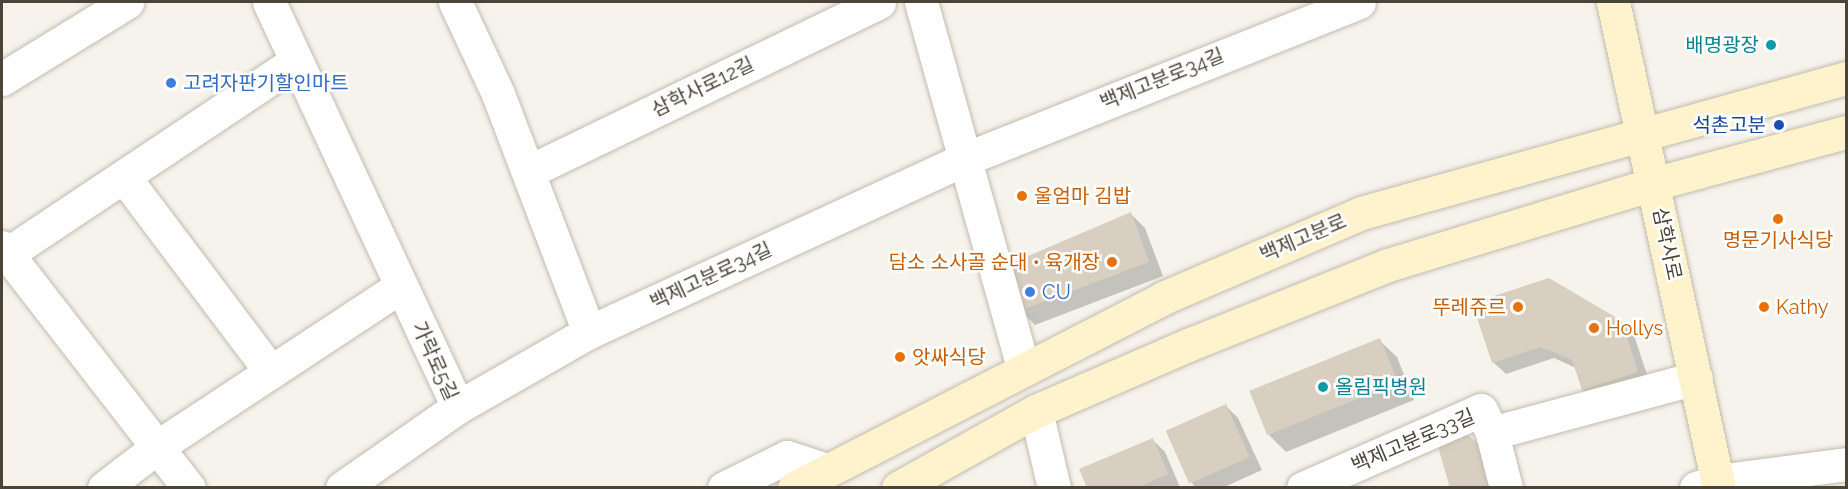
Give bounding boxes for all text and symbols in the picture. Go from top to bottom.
place label: 배명광장 [1685,33,1759,57]
marker: 배명광장 [1764,38,1778,52]
street label: 백제고분로34길 [1096,43,1228,115]
street label: 삼학사로12길 [648,52,758,122]
place label: 고려자판기할인마트 [183,71,349,95]
marker: 고려자판기할인마트 [164,76,178,90]
place label: 석촌고분 [1692,113,1766,137]
marker: 석촌고분 [1770,116,1788,134]
place label: 울엄마 김밥 [1034,184,1131,208]
marker: 울엄마 김밥 [1015,189,1029,203]
street label: 삼학사로 [1648,206,1686,282]
street label: 백제고분로 [1256,209,1350,267]
marker: 명문기사식당 [1771,212,1785,226]
place label: 명문기사식당 [1723,228,1833,252]
street label: 백제고분로34길 [646,237,776,315]
place label: 담소 소사골 순대 • 육개장 [889,250,1100,274]
marker: 담소 소사골 순대 • 육개장 [1105,255,1119,269]
place label: CU [1042,280,1071,304]
marker: CU [1023,285,1037,299]
place label: 뚜레쥬르 [1432,295,1506,319]
place label: Kathy [1776,295,1829,319]
marker: 뚜레쥬르 [1511,300,1525,314]
marker: Kathy [1757,300,1771,314]
place label: Hollys [1606,316,1663,340]
street label: 가락로5길 [407,318,463,404]
marker: Hollys [1587,321,1601,335]
place label: 앗싸식당 [912,345,986,369]
marker: 앗싸식당 [893,350,907,364]
place label: 올림픽병원 [1335,375,1427,399]
marker: 올림픽병원 [1316,380,1330,394]
street label: 백제고분로33길 [1348,404,1478,478]

